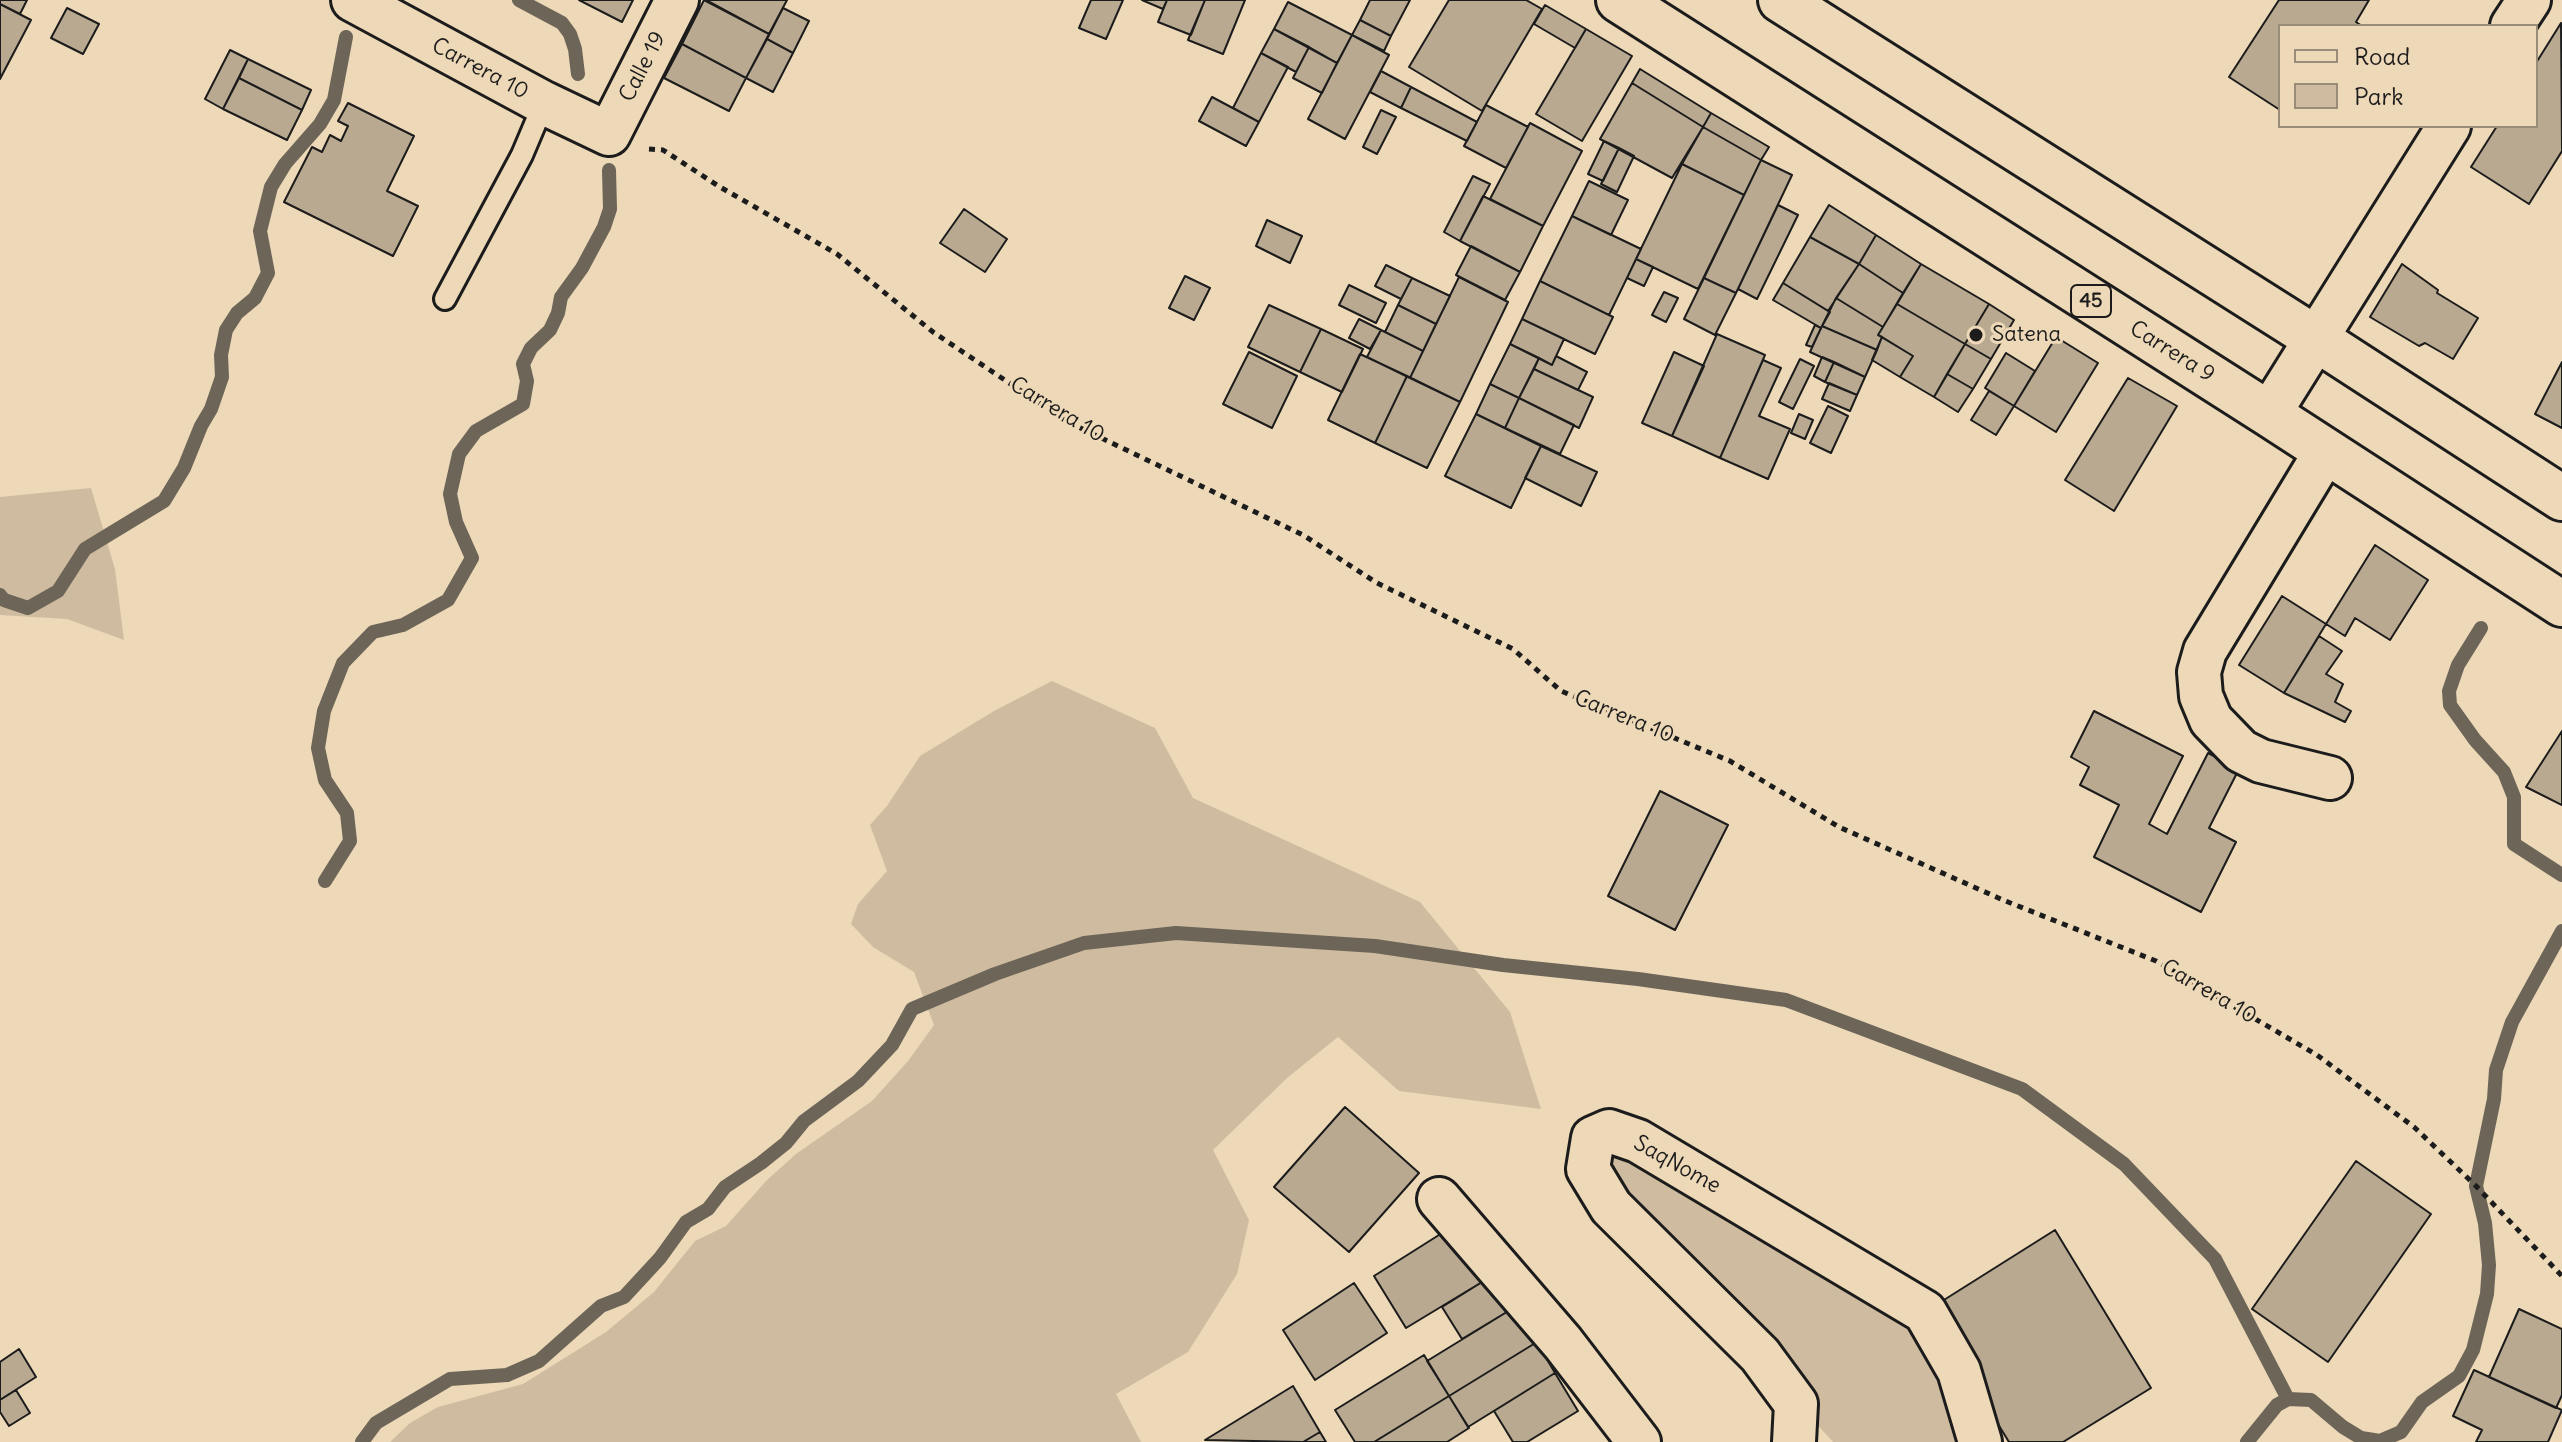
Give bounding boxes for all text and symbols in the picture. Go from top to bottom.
legend [2278,24,2538,128]
street label: Calle 19 [614,28,672,106]
street label: Carrera 10 [427,33,533,105]
text: Road [2354,41,2410,71]
text: Park [2354,81,2404,111]
road number: 45 [2071,285,2111,317]
street label: Carrera 9 [2125,316,2219,388]
place label: Satena [1992,322,2061,348]
marker: Satena [1967,326,1985,344]
street label: Carrera 10 [1005,371,1109,449]
street label: Carrera 10 [1570,685,1678,749]
street label: Carrera 10 [2157,954,2261,1030]
street label: SaqNome [1629,1130,1725,1200]

